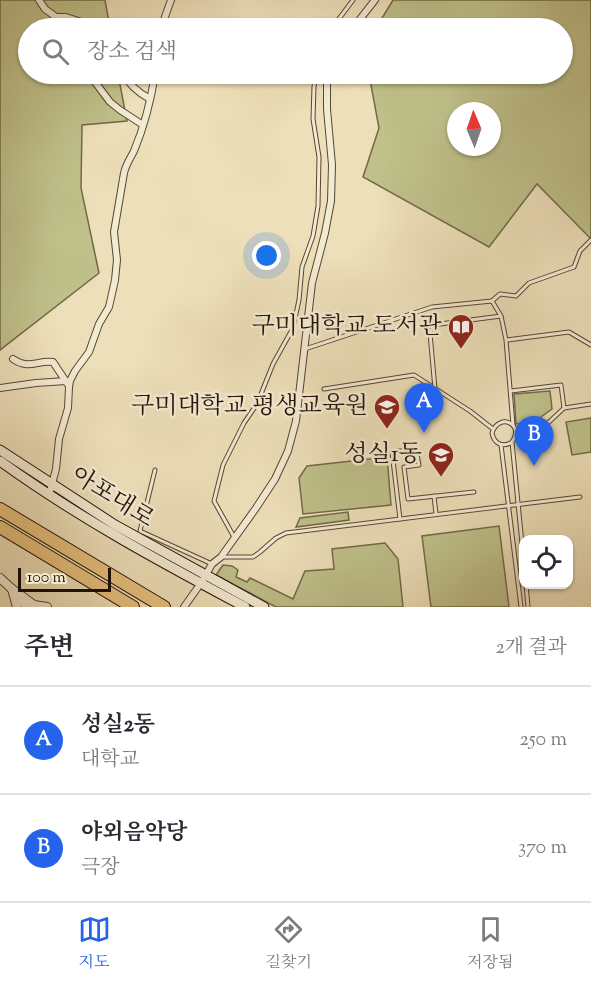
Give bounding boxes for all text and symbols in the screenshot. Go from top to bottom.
search box [18,18,573,84]
icon: search [39,35,72,68]
text: 장소 검색 [87,37,177,69]
north arrow [447,102,501,156]
your location [252,241,281,270]
place label: 구미대학교 도서관 [251,310,442,344]
library icon: 구미대학교 도서관 [446,312,476,350]
pin: A [404,384,444,433]
place label: 구미대학교 평생교육원 [131,390,368,424]
school or university icon: 구미대학교 평생교육원 [372,392,402,430]
pin: B [514,416,554,466]
place label: 성실1동 [344,438,422,472]
school or university icon: 성실1동 [426,440,456,478]
street label: 아포대로 [64,459,160,537]
map controls [519,535,573,589]
button: locate [519,535,573,589]
scale bar [18,565,111,592]
text: 100 m [27,567,66,590]
text: 주변 [24,630,74,667]
text: 2개 결과 [495,634,567,663]
text: 성실2동 [81,710,155,742]
text: A [35,726,52,755]
text: 250 m [519,726,567,755]
text: 대학교 [81,746,139,775]
text: 야외음악당 [81,818,187,850]
text: B [37,834,50,863]
text: 370 m [518,834,567,863]
text: 극장 [81,854,120,883]
tab: 지도 [78,913,111,975]
tab: 길찾기 [266,913,312,975]
tab: 저장됨 [467,913,513,975]

